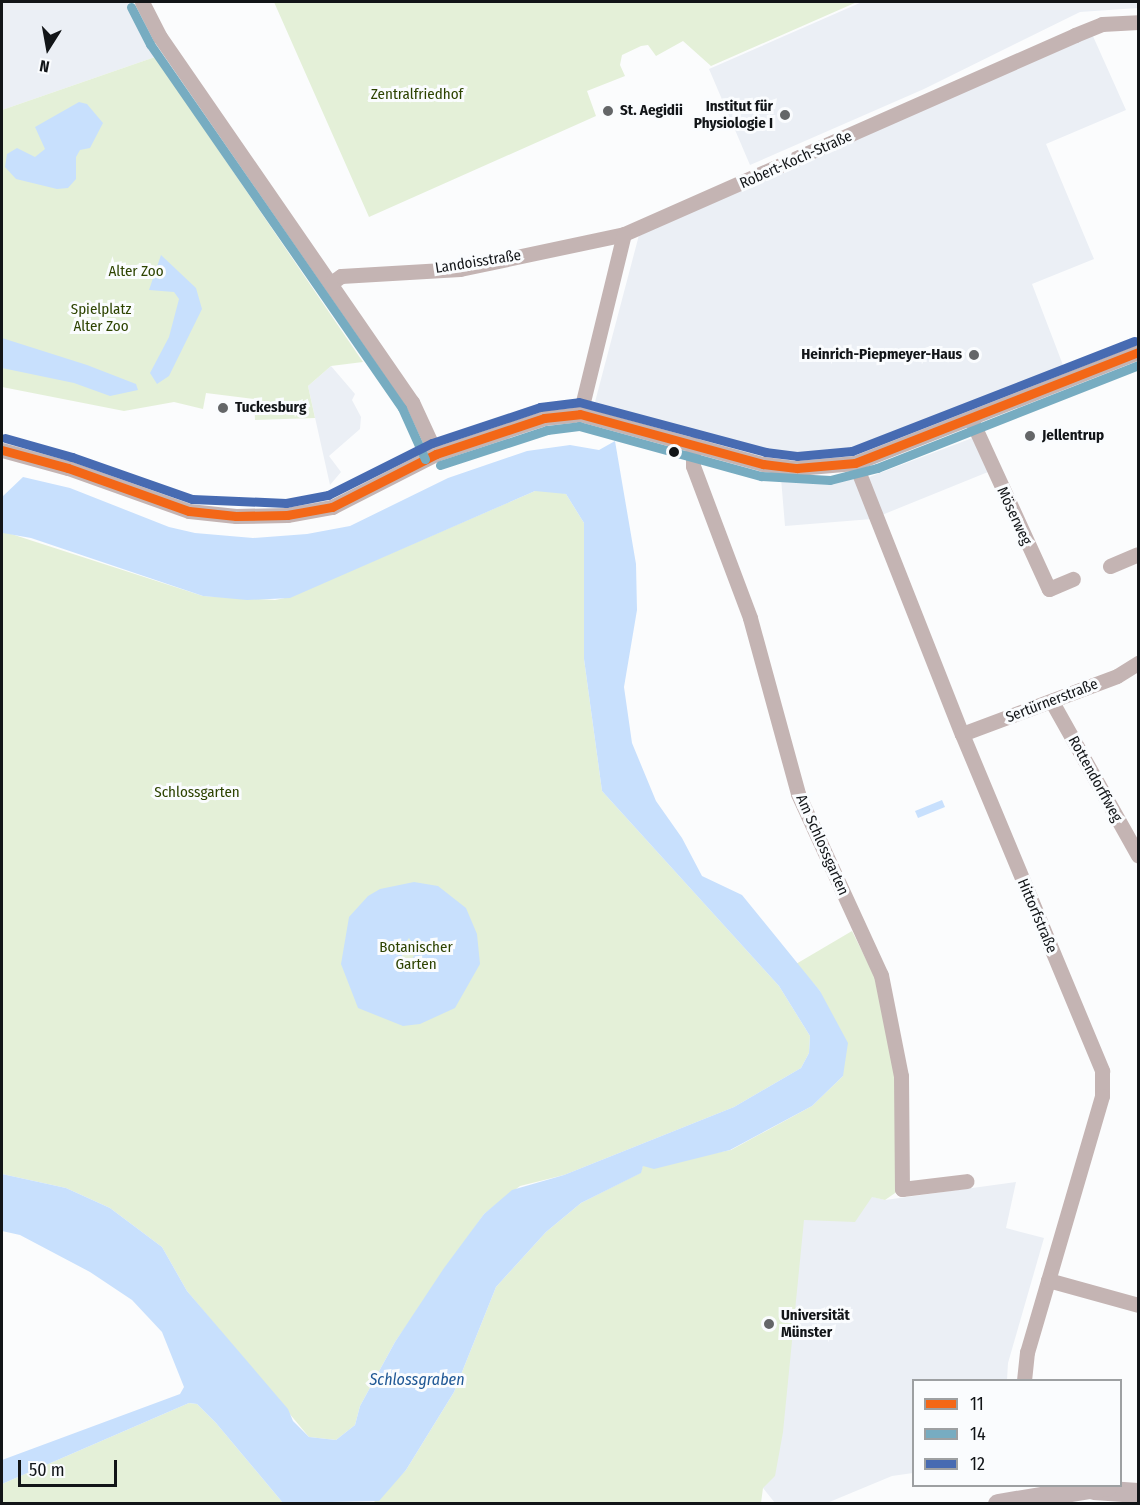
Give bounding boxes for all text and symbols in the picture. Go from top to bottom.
north arrow [18,18,78,78]
text: N [38,56,51,76]
park label: Zentralfriedhof [371,86,463,104]
place label: Institut für Physiologie I [694,97,773,132]
place label: St. Aegidii [620,102,683,120]
marker: St. Aegidii [601,104,615,118]
marker: Institut für Physiologie I [778,108,792,122]
street label: Robert-Koch-Straße [737,127,855,193]
street label: Landoisstraße [434,246,522,278]
park label: Alter Zoo [108,263,164,281]
park label: Spielplatz Alter Zoo [71,300,131,335]
place label: Heinrich-Piepmeyer-Haus [801,346,962,364]
marker: Heinrich-Piepmeyer-Haus [967,348,981,362]
place label: Tuckesburg [235,399,306,417]
marker: Tuckesburg [216,401,230,415]
place label: Jellentrup [1042,427,1104,445]
marker: Jellentrup [1023,429,1037,443]
unlabelled marker [668,446,680,458]
street label: Möserweg [993,484,1035,548]
street label: Sertürnerstraße [1003,675,1101,727]
street label: Rottendorffweg [1064,733,1126,825]
park label: Schlossgarten [154,784,240,802]
street label: Am Schlossgarten [792,792,852,898]
street label: Hittorfstraße [1013,876,1061,956]
park label: Botanischer Garten [379,938,453,973]
place label: Universität Münster [781,1306,850,1341]
marker: Universität Münster [762,1317,776,1331]
water label: Schlossgraben [369,1370,465,1390]
legend [912,1379,1122,1487]
text: 11 [970,1393,984,1415]
text: 14 [970,1423,986,1445]
scale bar [21,1448,120,1486]
text: 12 [970,1453,985,1475]
text: 50 m [29,1459,65,1481]

